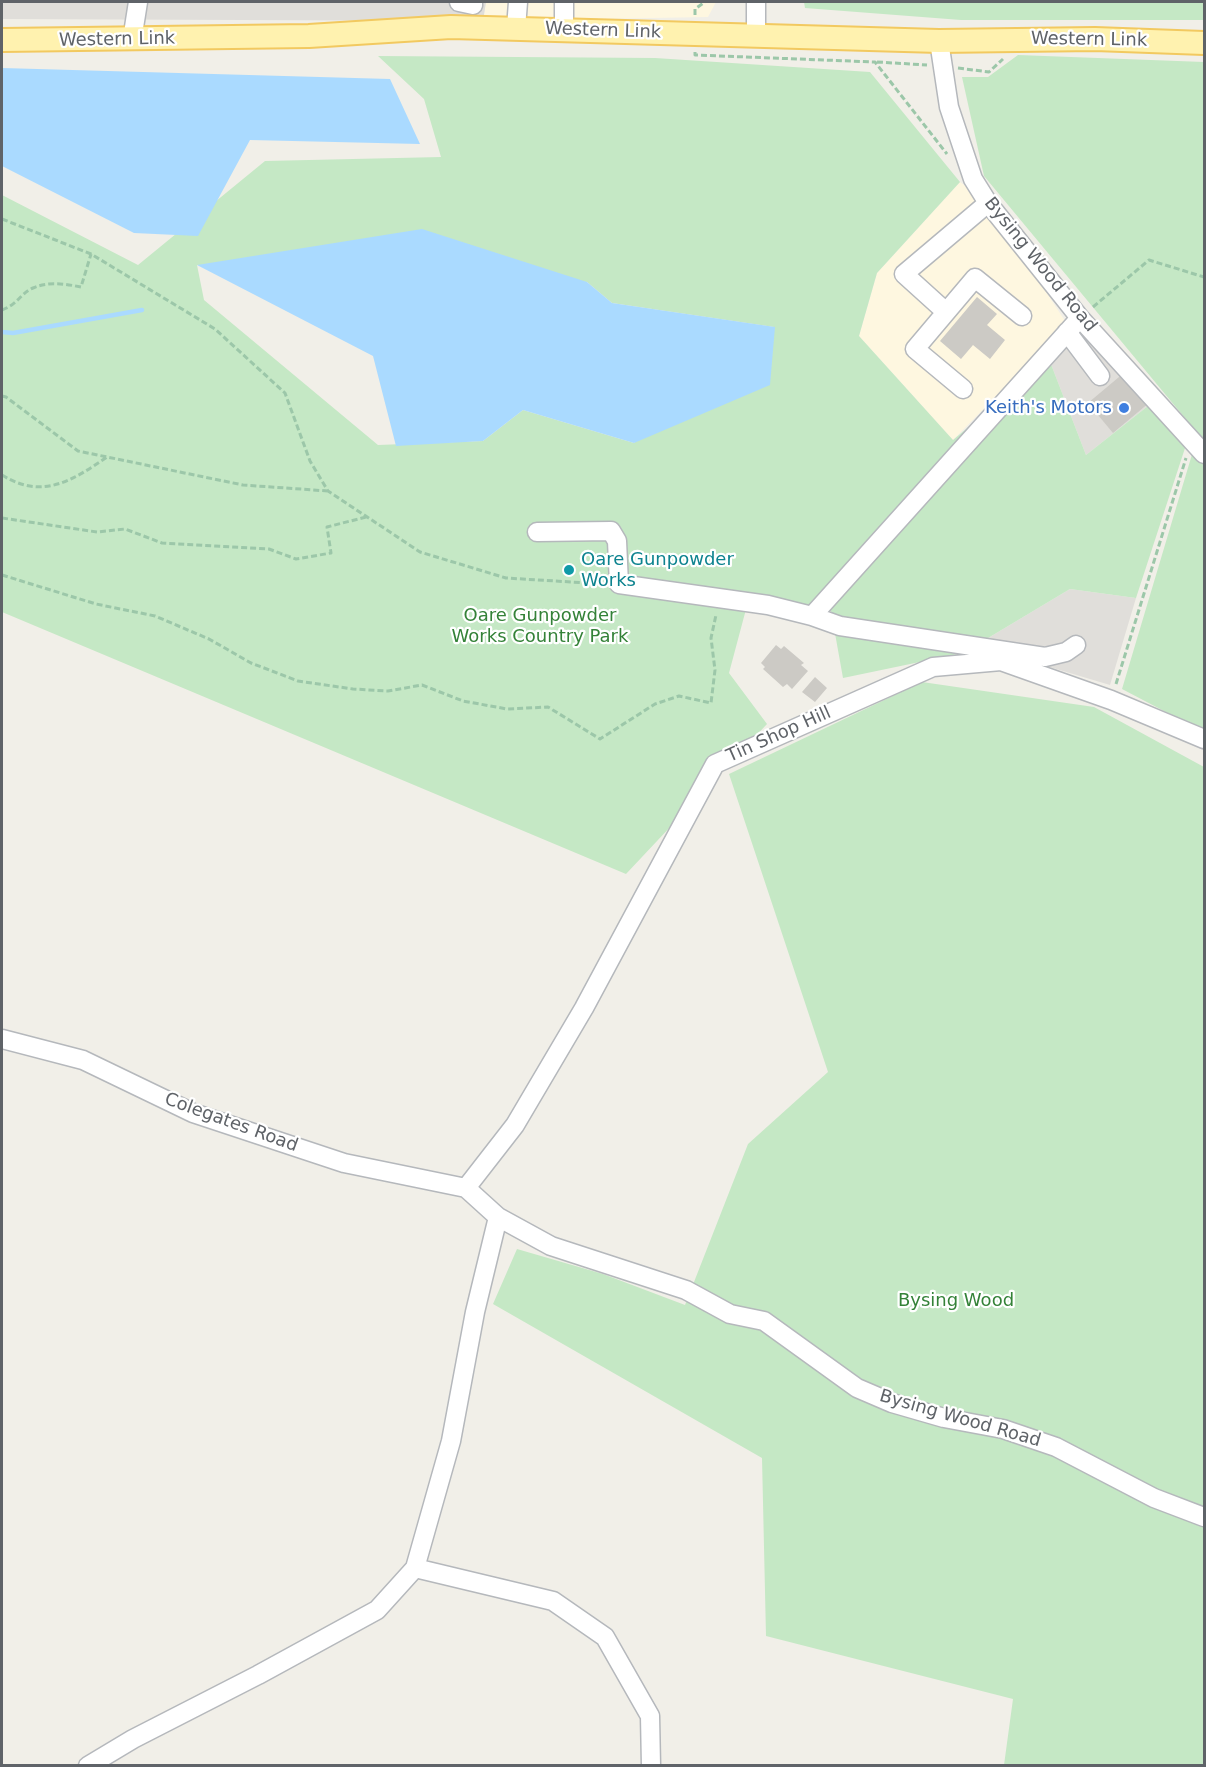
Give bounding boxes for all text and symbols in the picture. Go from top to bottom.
street label: Western Link [544,18,662,44]
street label: Western Link [59,28,175,52]
street label: Western Link [1031,28,1147,52]
street label: Bysing Wood Road [979,193,1101,337]
place label: Keith's Motors [985,397,1112,419]
marker: Keith's Motors [1117,401,1131,415]
place label: Oare Gunpowder Works [581,549,734,592]
marker: Oare Gunpowder Works [562,563,576,577]
park label: Oare Gunpowder Works Country Park [452,605,628,648]
street label: Tin Shop Hill [723,702,835,768]
street label: Colegates Road [161,1089,301,1157]
park label: Bysing Wood [898,1290,1014,1312]
street label: Bysing Wood Road [877,1386,1043,1452]

